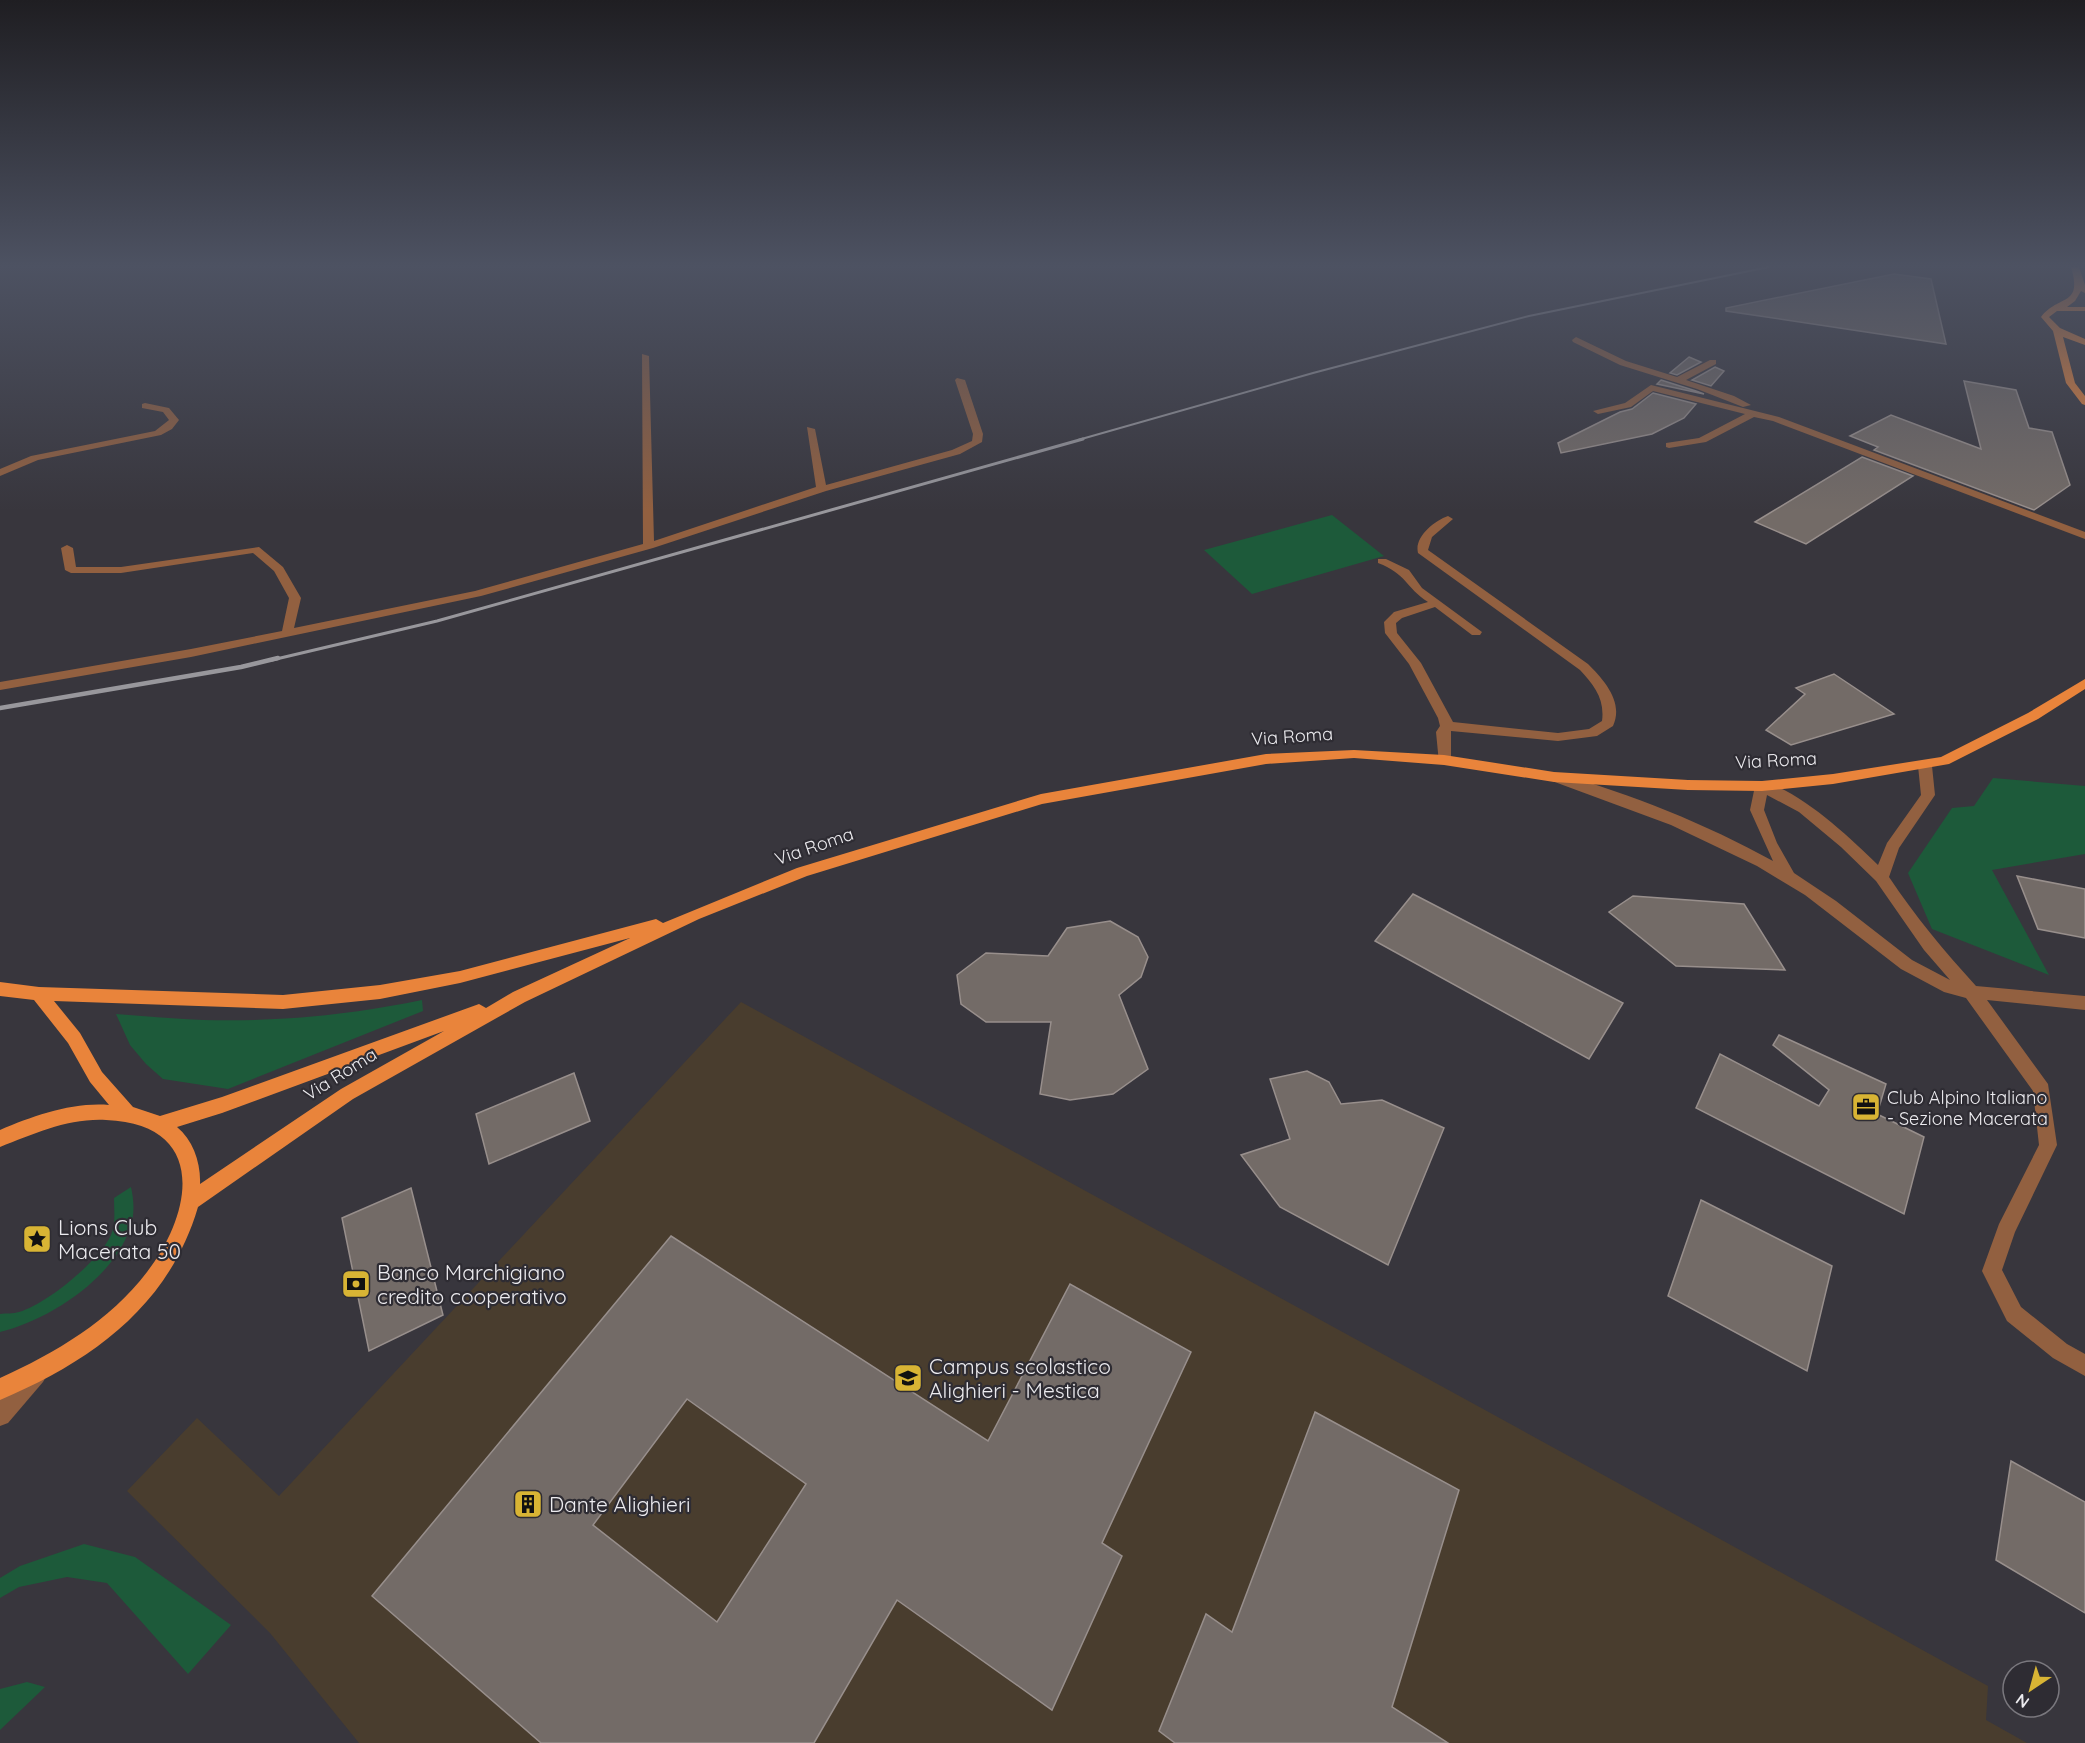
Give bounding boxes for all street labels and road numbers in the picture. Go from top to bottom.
street label: Via Roma [1250,722,1334,750]
street label: Via Roma [1735,746,1817,774]
street label: Via Roma [772,822,856,870]
street label: Via Roma [299,1043,381,1105]

